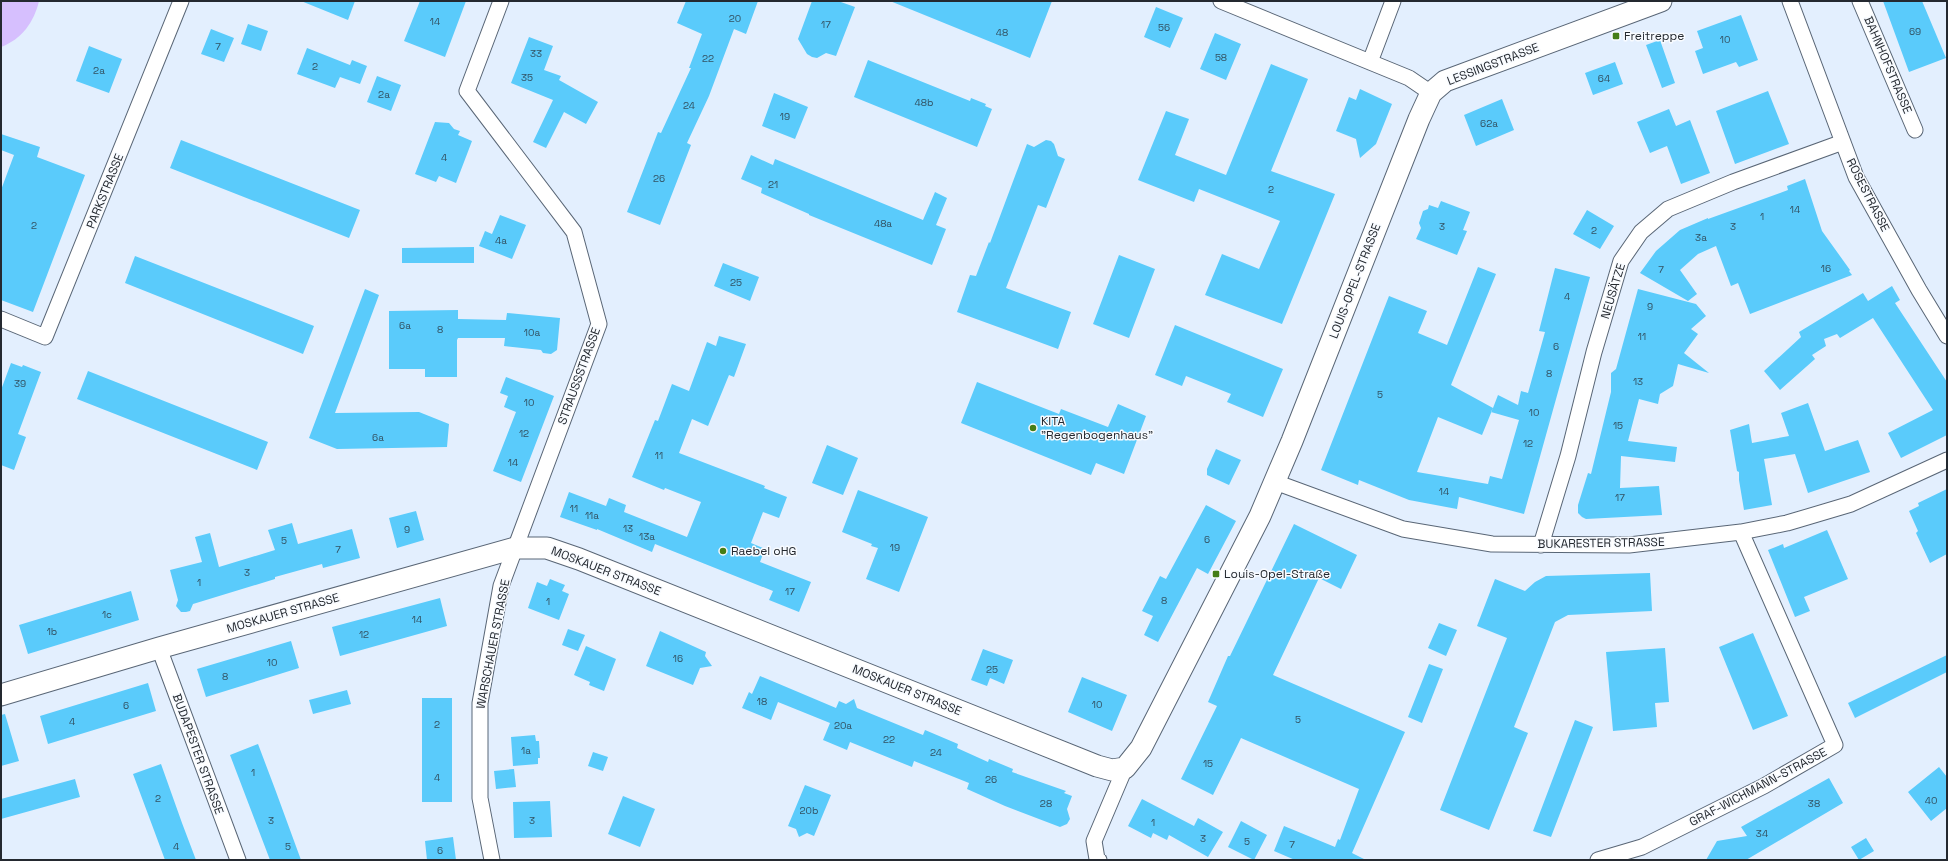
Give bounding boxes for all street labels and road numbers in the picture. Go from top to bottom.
street label: BAHNHOFSTRASSE [1860,14,1916,116]
street label: LESSINGSTRASSE [1445,39,1542,89]
street label: PARKSTRASSE [83,151,127,231]
street label: ROSESTRASSE [1843,156,1893,235]
street label: LOUIS-OPEL-STRASSE [1326,221,1384,341]
street label: NEUSÄTZE [1597,261,1629,321]
street label: STRAUSSSTRASSE [554,325,604,427]
street label: BUKARESTER STRASSE [1537,534,1665,552]
street label: MOSKAUER STRASSE [549,543,663,599]
street label: WARSCHAUER STRASSE [473,578,513,710]
street label: MOSKAUER STRASSE [225,589,341,637]
street label: MOSKAUER STRASSE [850,661,964,719]
street label: BUDAPESTER STRASSE [169,691,227,817]
street label: GRAF-WICHMANN-STRASSE [1686,744,1830,830]

